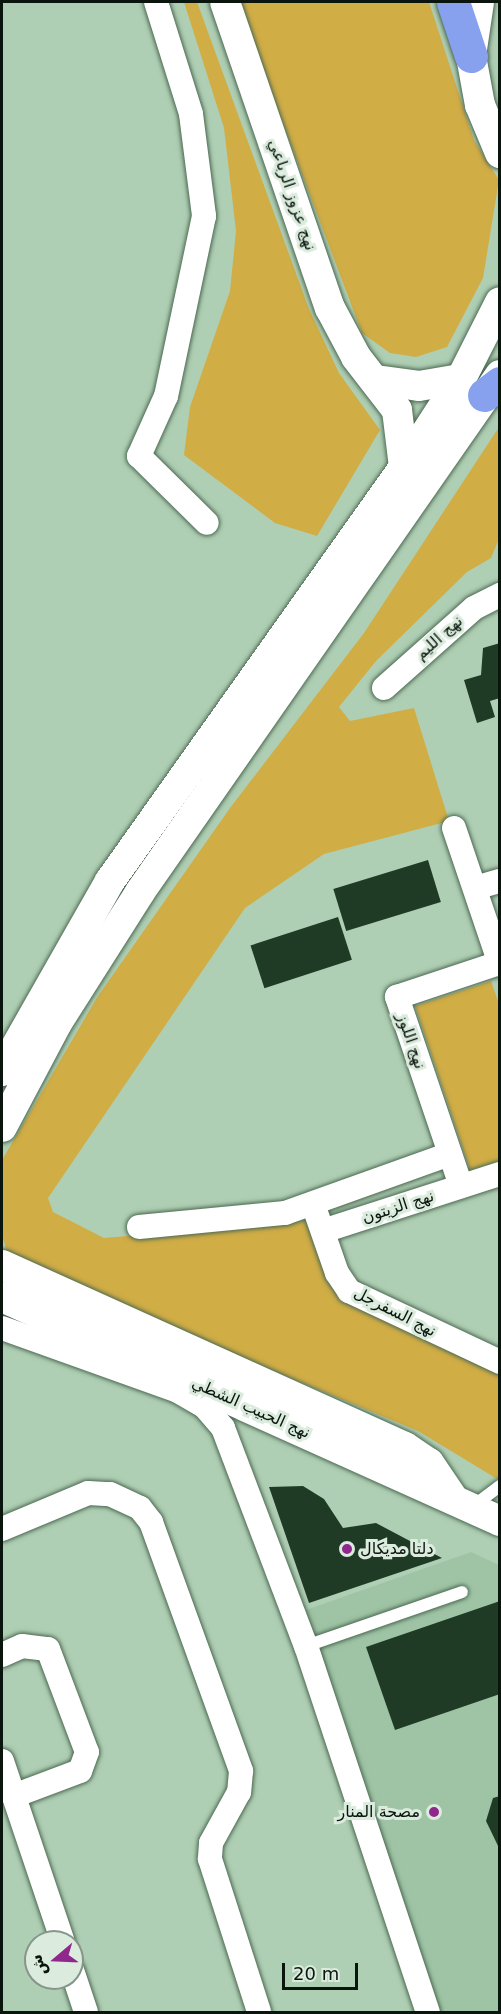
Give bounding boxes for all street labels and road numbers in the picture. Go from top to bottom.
street label: نهج عزوز الرباعي [264,137,320,253]
street label: نهج الليم [411,612,467,664]
street label: نهج اللوز [393,1011,429,1071]
street label: نهج الزيتون [360,1186,436,1228]
street label: نهج السفرجل [351,1283,439,1341]
street label: نهج الحبيب الشطي [189,1373,313,1443]

